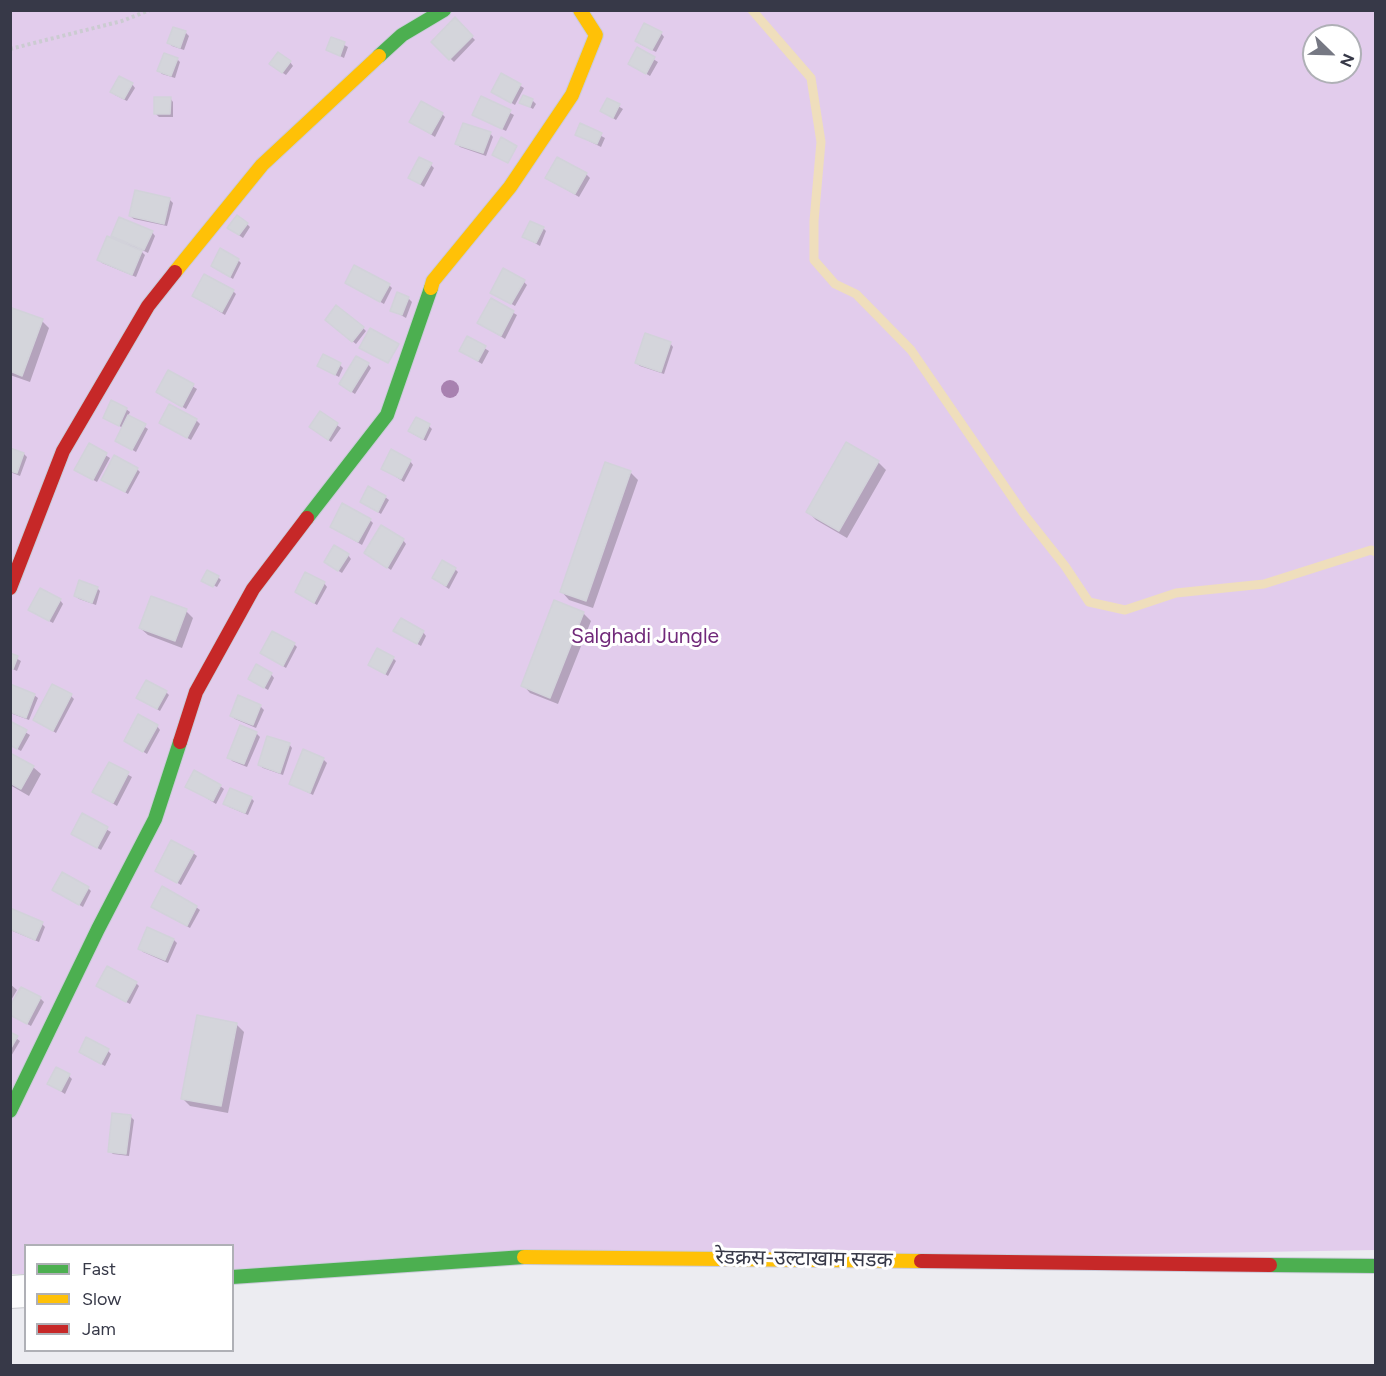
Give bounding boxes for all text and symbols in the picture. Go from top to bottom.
north arrow [1302,24,1362,84]
text: N [1336,51,1358,70]
park label: Salghadi Jungle [571,624,719,650]
legend [24,1244,234,1352]
street label: रेडक्रस-उल्टाखाम सडक [715,1245,893,1273]
text: Fast [82,1258,116,1280]
text: Slow [82,1288,121,1310]
text: Jam [82,1318,116,1340]

